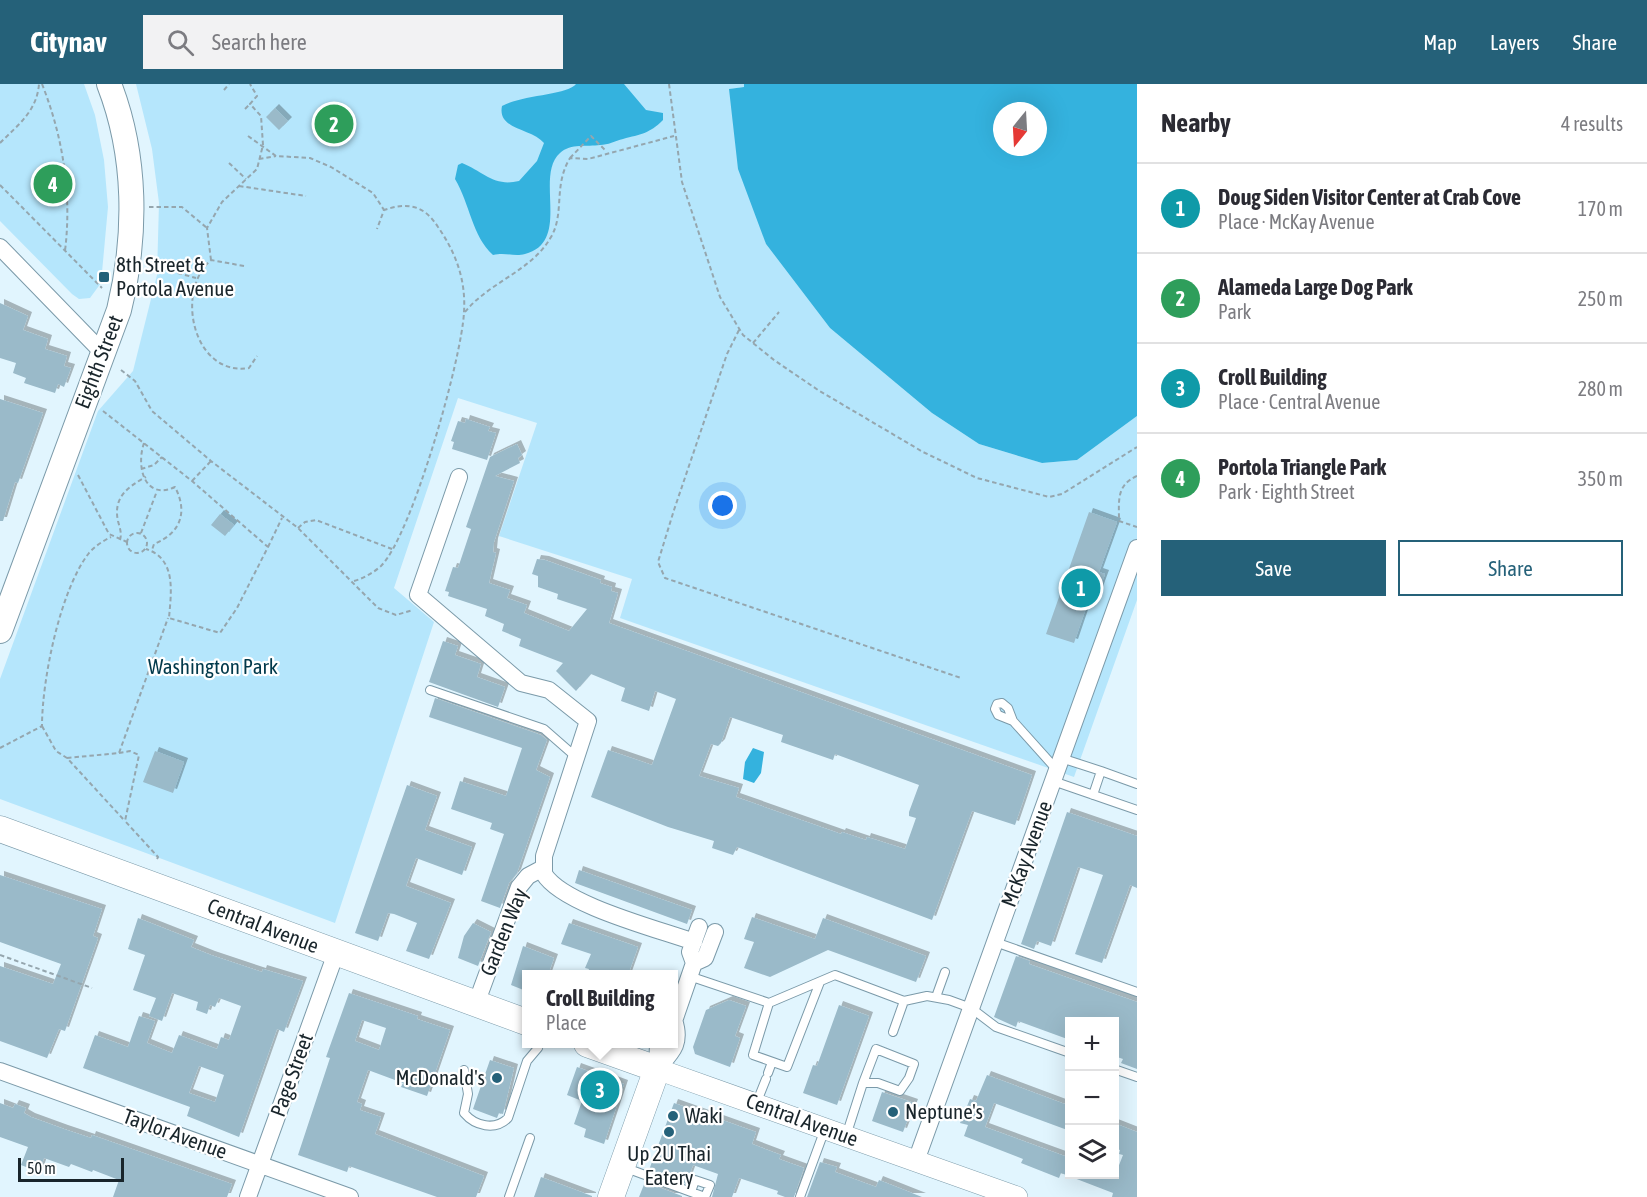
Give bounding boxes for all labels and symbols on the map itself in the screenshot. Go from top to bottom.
pin: 2 [314,102,354,147]
north arrow [993,102,1047,156]
pin: 4 [34,162,72,206]
place label: 8th Street & Portola Avenue [116,252,234,300]
marker: 8th Street & Portola Avenue [97,270,111,284]
street label: Eighth Street [69,312,127,412]
your location [708,491,737,520]
pin: 1 [1062,566,1100,610]
park label: Washington Park [148,654,278,678]
street label: McKay Avenue [996,797,1056,910]
street label: Garden Way [475,884,532,979]
street label: Central Avenue [204,893,322,957]
street label: Page Street [265,1030,317,1120]
place label: McDonald's [395,1065,485,1089]
pin: 3 [580,1068,620,1112]
marker: McDonald's [490,1071,504,1085]
street label: Central Avenue [743,1088,862,1150]
place label: Neptune's [905,1099,983,1123]
street label: Taylor Avenue [120,1103,230,1163]
place label: Waki [685,1103,723,1127]
marker: Neptune's [886,1105,900,1119]
marker: Waki [666,1109,680,1123]
marker: Up 2U Thai Eatery [662,1125,676,1139]
place label: Up 2U Thai Eatery [627,1141,711,1189]
scale bar [18,1155,124,1182]

